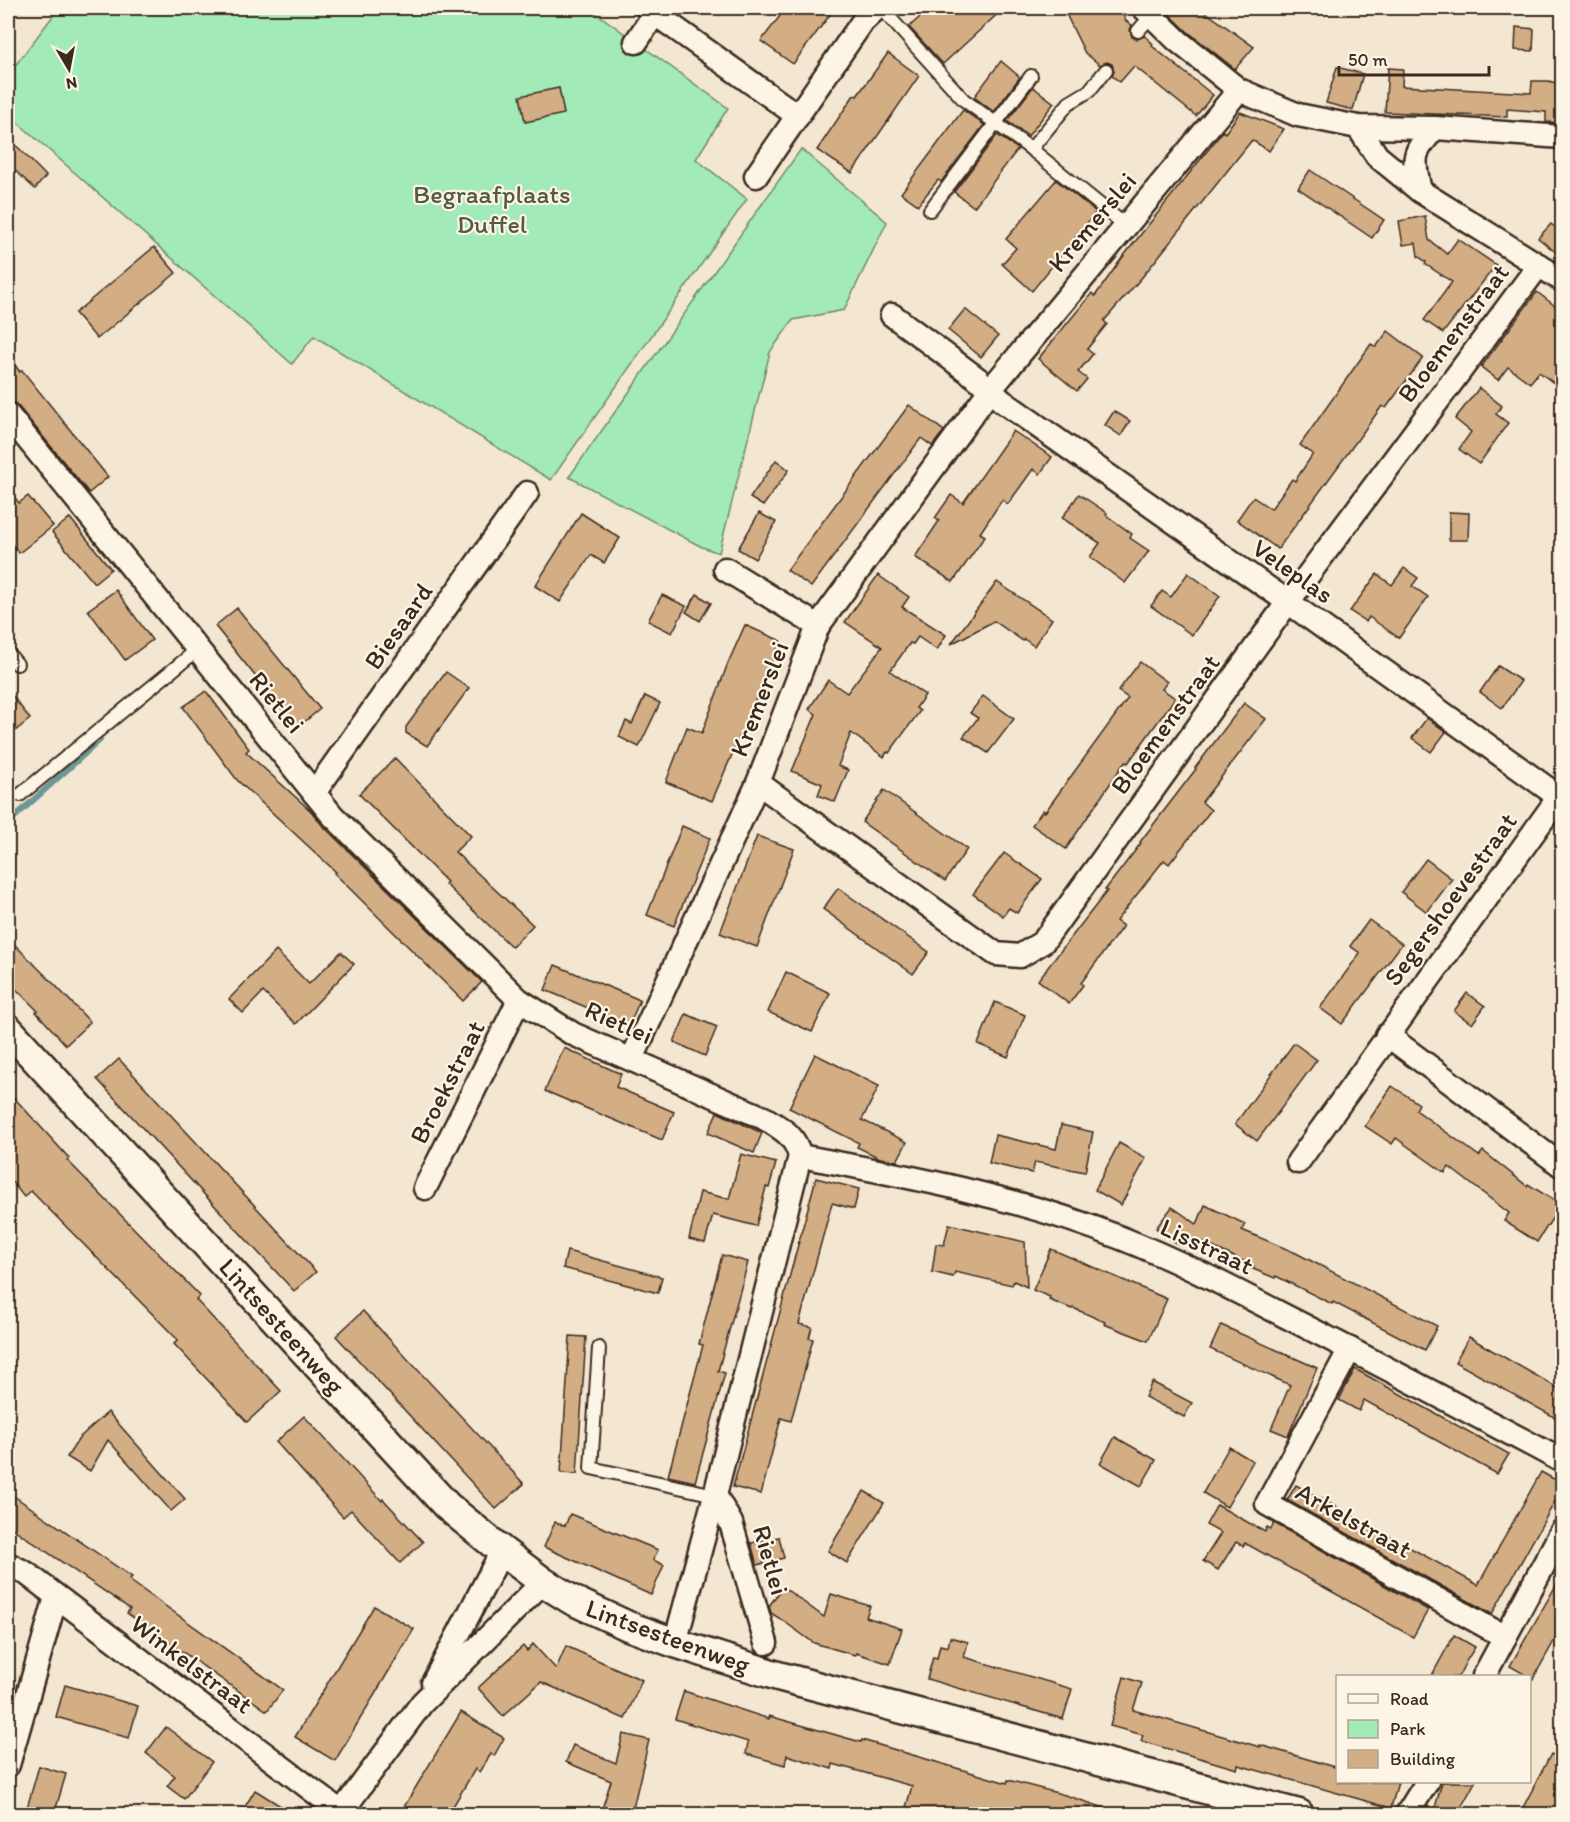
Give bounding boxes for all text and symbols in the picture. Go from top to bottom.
north arrow [39,39,99,99]
scale bar [1339,39,1489,77]
text: 50 m [1348,49,1388,71]
text: N [65,73,78,94]
street label: Kremerslei [1041,165,1143,279]
park label: Begraafplaats Duffel [413,178,571,240]
street label: Bloemenstraat [1390,257,1516,409]
street label: Veleplas [1246,532,1340,610]
street label: Biesaard [357,577,439,675]
street label: Kremerslei [722,637,796,761]
street label: Bloemenstraat [1103,647,1227,800]
street label: Rietlei [242,664,312,740]
street label: Segershoevestraat [1376,806,1524,992]
street label: Rietlei [580,993,658,1051]
street label: Broekstraat [402,1015,492,1149]
street label: Lisstraat [1155,1211,1259,1282]
street label: Lintsesteenweg [212,1251,352,1401]
street label: Arkelstraat [1290,1475,1418,1565]
street label: Rietlei [746,1521,796,1599]
street label: Lintsesteenweg [581,1591,755,1681]
street label: Winkelstraat [125,1608,260,1720]
legend [1336,1675,1531,1783]
text: Road [1390,1688,1429,1710]
text: Park [1390,1718,1425,1740]
text: Building [1390,1748,1456,1770]

